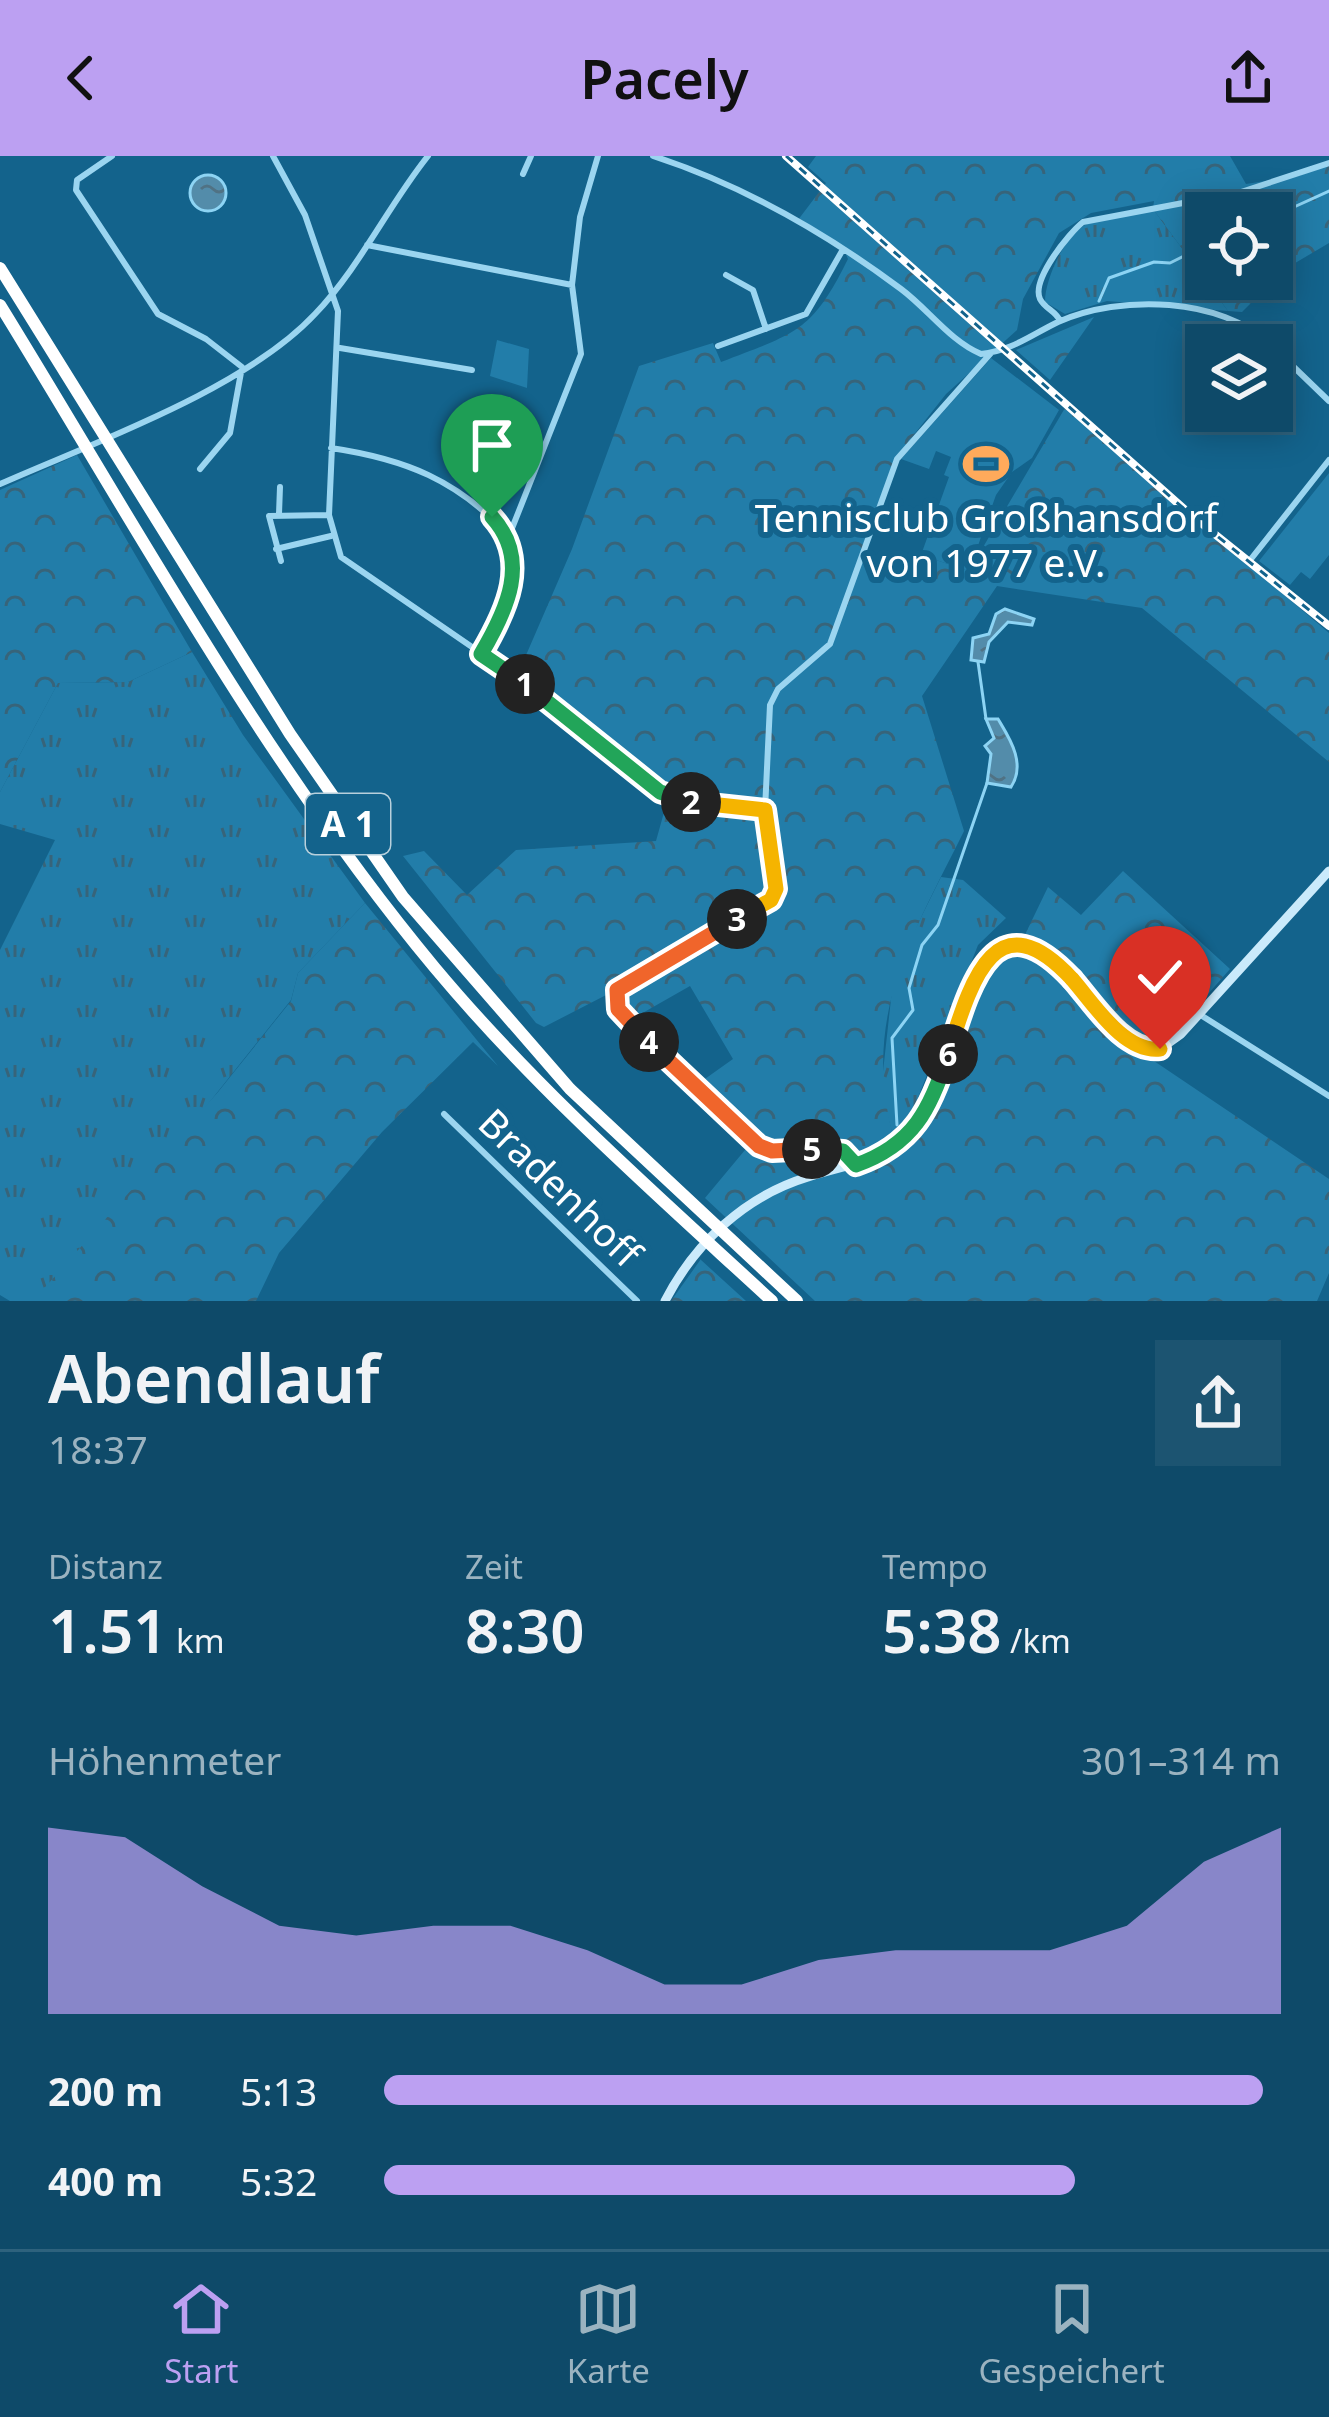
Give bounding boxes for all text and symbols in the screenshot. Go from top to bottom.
text: Pacely [580,41,749,115]
icon: back [48,45,114,111]
icon: share [1215,45,1281,111]
map controls [1185,192,1293,432]
button: locate [1185,192,1293,300]
button: layers [1185,324,1293,432]
pin [441,394,543,517]
icon: arrive [459,412,525,478]
sports icon: Tennisclub Großhansdorf von 1977 e.V. [961,439,1011,489]
place label: Tennisclub Großhansdorf von 1977 e.V. [755,490,1220,588]
pin: 1 [495,654,555,714]
text: 1 [516,661,534,706]
pin: 2 [661,772,721,832]
text: 2 [682,779,700,824]
road number: A 1 [306,794,390,854]
pin: 3 [707,889,767,949]
text: 3 [728,896,746,941]
pin [1109,926,1211,1049]
icon: check [1127,944,1193,1010]
pin: 4 [619,1012,679,1072]
text: 4 [640,1019,658,1064]
pin: 6 [918,1024,978,1084]
text: 6 [939,1031,957,1076]
street label: Bradenhoff [468,1096,656,1279]
pin: 5 [782,1119,842,1179]
text: 5 [803,1126,821,1171]
text: Abendlauf [48,1332,380,1422]
button: share [1155,1340,1281,1466]
text: 18:37 [48,1422,148,1475]
text: Distanz [48,1544,163,1589]
text: Zeit [465,1544,523,1589]
text: Tempo [882,1544,988,1589]
text: 1.51 [48,1589,168,1671]
text: 8:30 [465,1589,585,1671]
text: 5:38 [882,1589,1002,1671]
text: km [168,1618,225,1663]
text: /km [1002,1618,1071,1663]
text: Höhenmeter [48,1733,281,1786]
text: 301–314 m [1081,1733,1281,1786]
text: 200 m [48,2064,163,2117]
text: 5:13 [240,2064,317,2117]
text: 400 m [48,2154,163,2207]
text: 5:32 [240,2154,317,2207]
tab: Start [164,2276,238,2393]
tab: Karte [567,2276,650,2393]
tab: Gespeichert [978,2276,1165,2393]

